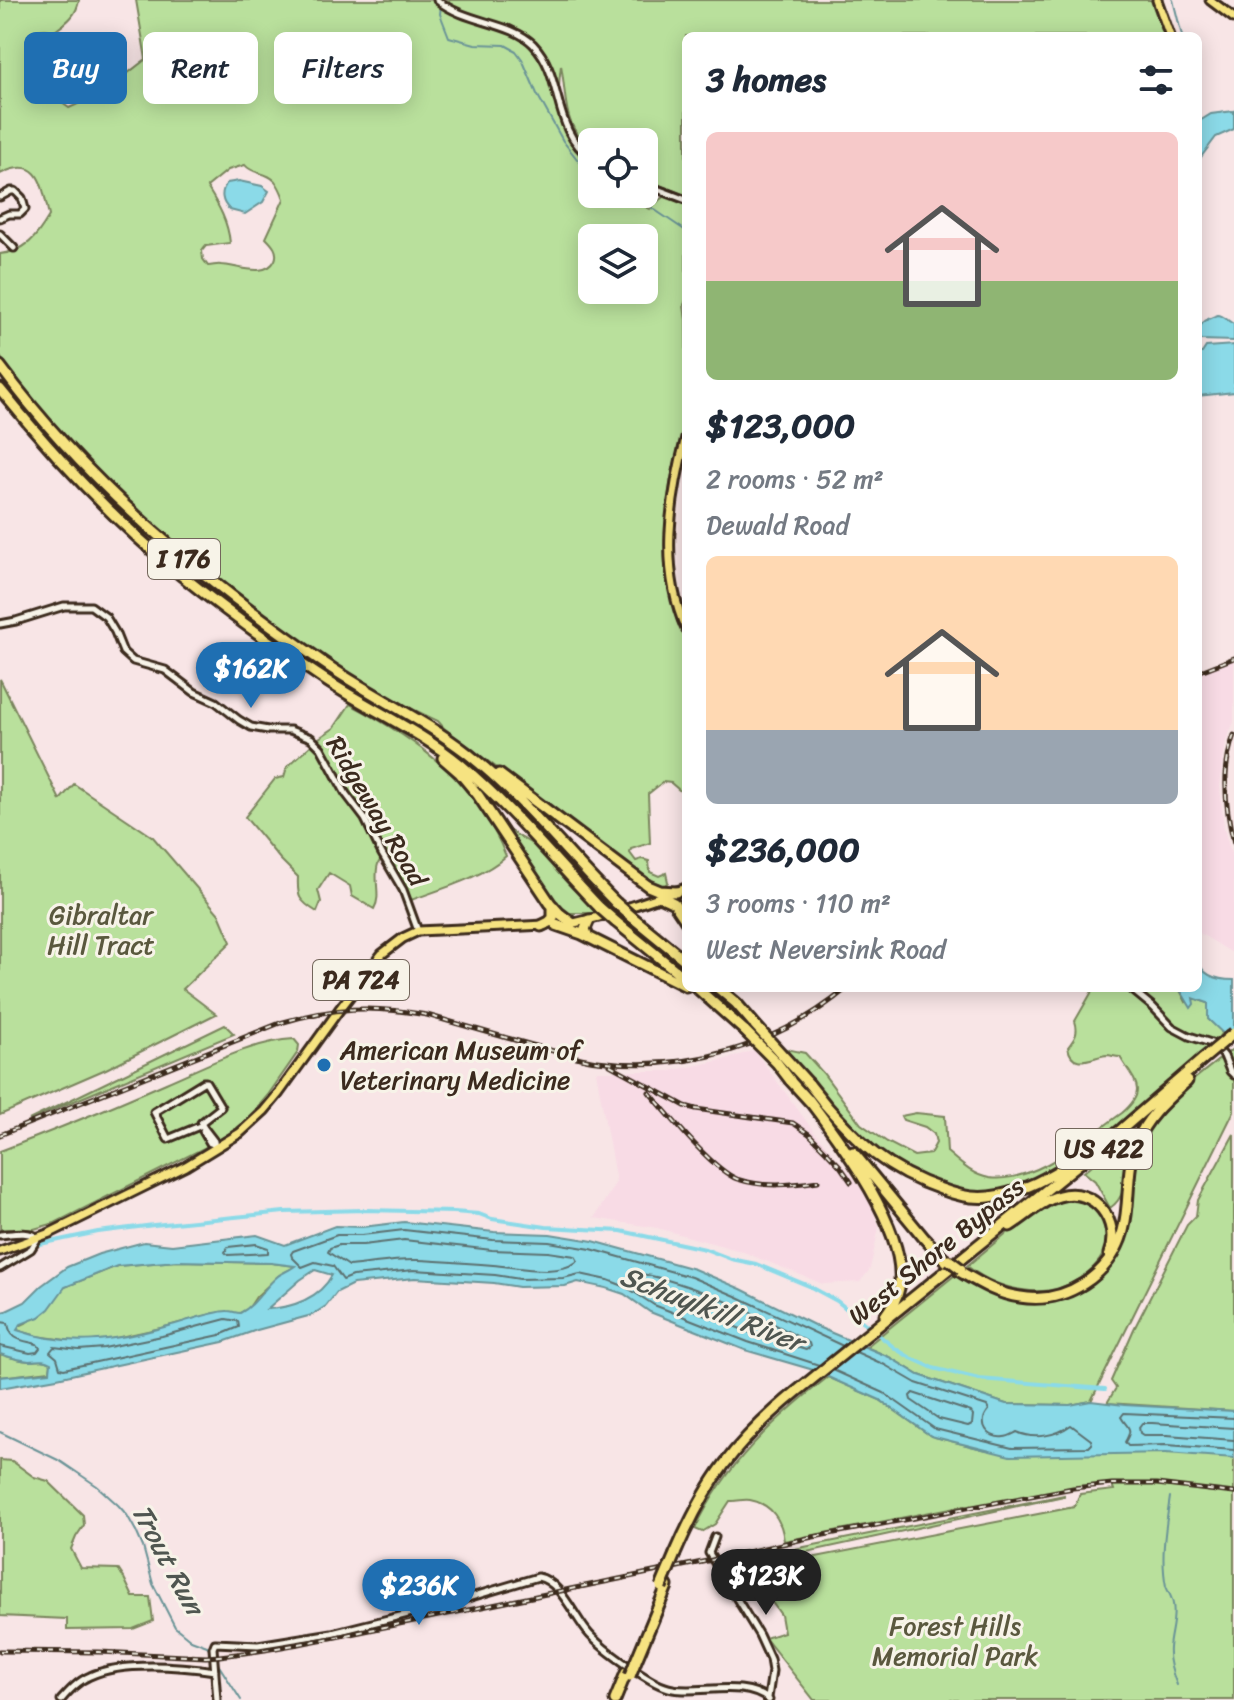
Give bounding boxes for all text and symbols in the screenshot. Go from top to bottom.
chip: Buy [24,32,127,104]
chip: Rent [143,32,258,104]
chip: Filters [274,32,412,104]
text: 3 homes [706,50,826,110]
icon: filters [1134,58,1178,102]
map controls [578,128,658,304]
button: locate [578,128,658,208]
icon: home [870,184,1014,328]
button: layers [578,224,658,304]
text: $123,000 [706,396,855,456]
text: 2 rooms · 52 m² [706,456,884,502]
text: Dewald Road [706,502,849,548]
road number: I 176 [148,539,220,579]
icon: home [870,608,1014,752]
pin: $162K [195,642,307,710]
text: $162K [214,645,288,691]
street label: Ridgeway Road [313,726,442,898]
text: $236,000 [706,820,860,880]
text: 3 rooms · 110 m² [706,880,891,926]
park label: Gibraltar Hill Tract [47,892,155,968]
text: West Neversink Road [706,926,946,972]
road number: PA 724 [313,960,409,1000]
place label: American Museum of Veterinary Medicine [339,1027,584,1103]
marker: American Museum of Veterinary Medicine [315,1056,333,1074]
road number: US 422 [1056,1129,1152,1169]
street label: West Shore Bypass [837,1165,1035,1337]
water label: Schuylkill River [613,1252,815,1368]
water label: Trout Run [118,1494,219,1626]
pin: $123K [710,1549,822,1617]
text: $123K [729,1552,803,1598]
pin: $236K [363,1559,475,1627]
text: $236K [380,1562,458,1608]
park label: Forest Hills Memorial Park [872,1603,1038,1679]

